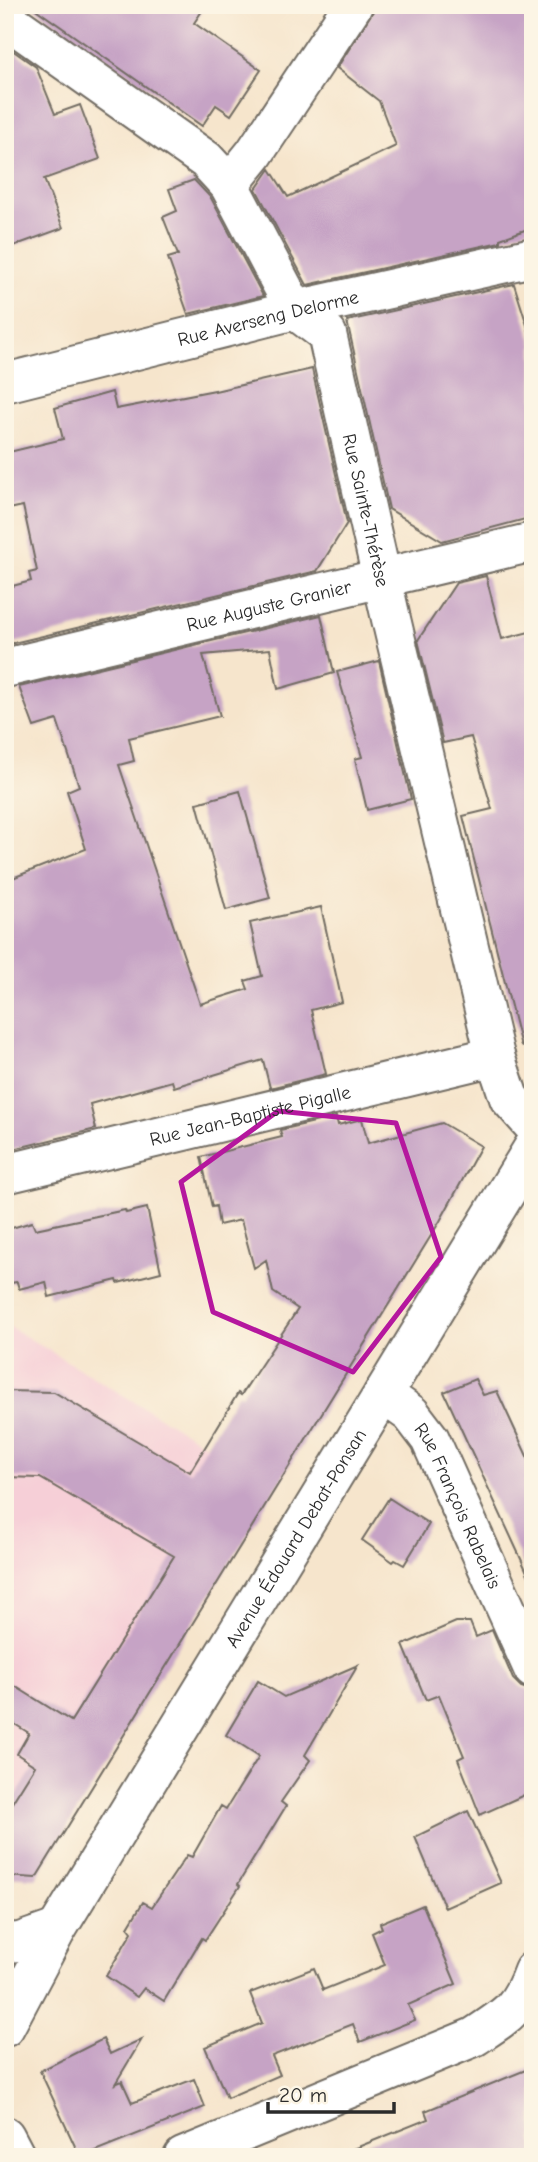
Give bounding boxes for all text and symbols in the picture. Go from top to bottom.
street label: Rue Averseng Delorme [175,286,361,351]
street label: Rue Sainte-Thérèse [338,432,393,589]
street label: Rue Auguste Granier [184,576,354,636]
street label: Rue Jean-Baptiste Pigalle [148,1081,353,1151]
street label: Rue François Rabelais [410,1419,505,1592]
street label: Avenue Édouard Debat-Ponsan [221,1425,371,1652]
scale bar [268,2071,394,2115]
text: 20 m [279,2083,327,2107]

